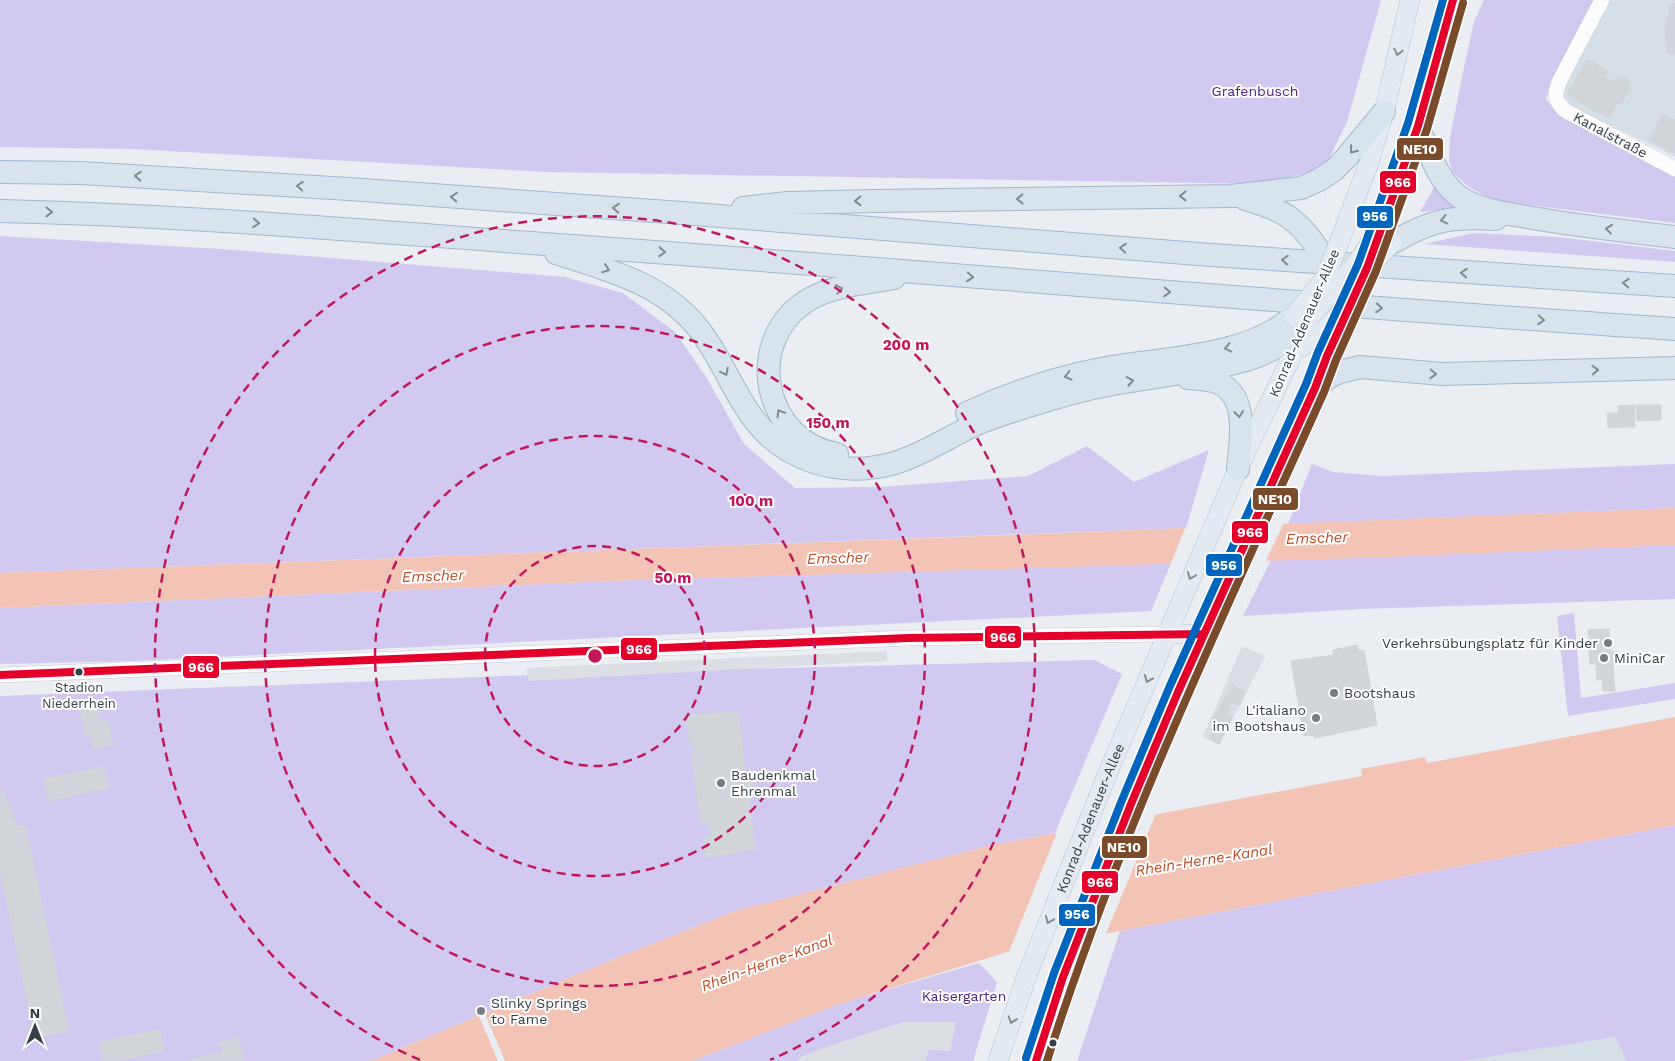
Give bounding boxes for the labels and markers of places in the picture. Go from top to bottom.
place label: Verkehrsübungsplatz für Kinder [1382,635,1598,651]
marker: Verkehrsübungsplatz für Kinder [1602,637,1614,649]
centre of rings [586,647,604,665]
place label: MiniCar [1614,650,1666,666]
marker: MiniCar [1598,652,1610,664]
marker: Stadion Niederrhein [74,667,84,677]
place label: Stadion Niederrhein [42,680,116,711]
place label: Bootshaus [1344,685,1416,701]
marker: Bootshaus [1328,687,1340,699]
place label: L'italiano im Bootshaus [1212,702,1306,734]
marker: L'italiano im Bootshaus [1310,712,1322,724]
place label: Baudenkmal Ehrenmal [731,767,816,799]
marker: Baudenkmal Ehrenmal [715,777,727,789]
place label: Slinky Springs to Fame [491,995,587,1027]
marker: Slinky Springs to Fame [475,1005,487,1017]
unlabelled marker [1048,1038,1058,1048]

